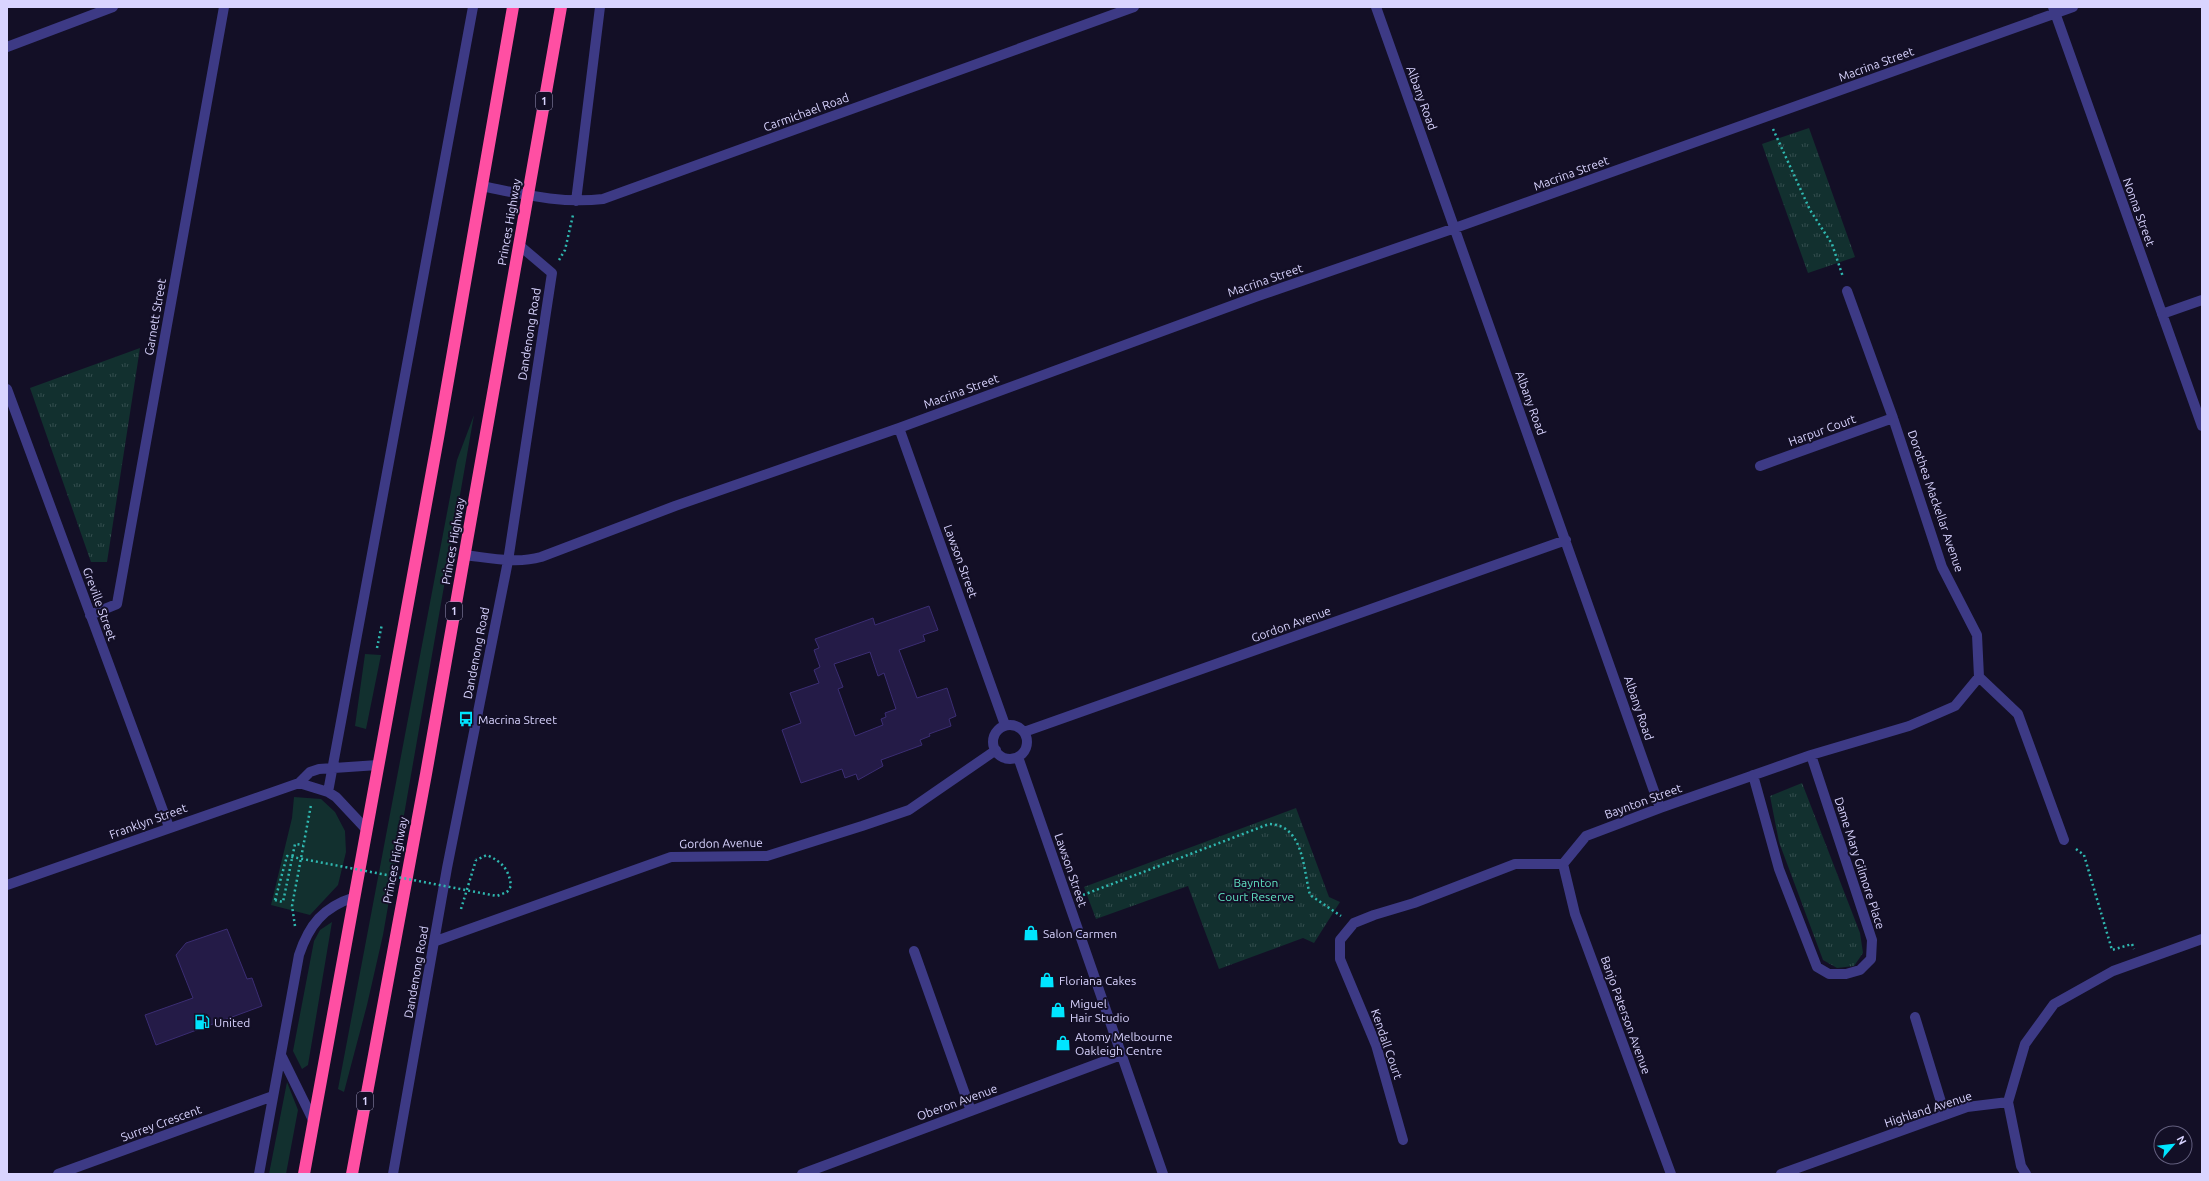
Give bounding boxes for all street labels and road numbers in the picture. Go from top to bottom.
street label: Macrina Street [1837,44,1916,84]
street label: Albany Road [1404,64,1440,132]
street label: Carmichael Road [761,90,851,134]
road number: 1 [536,92,552,110]
street label: Macrina Street [1532,153,1611,193]
street label: Nonna Street [2121,176,2157,248]
street label: Princes Highway [495,177,523,266]
street label: Macrina Street [1226,261,1305,299]
street label: Garnett Street [142,277,168,356]
street label: Dandenong Road [515,287,543,381]
street label: Albany Road [1513,369,1549,437]
street label: Macrina Street [922,371,1001,411]
street label: Harpur Court [1787,412,1858,448]
street label: Dorothea Mackellar Avenue [1906,428,1966,574]
street label: Princes Highway [439,496,467,585]
street label: Lawson Street [942,523,980,600]
street label: Greville Street [81,566,119,643]
road number: 1 [446,602,462,620]
street label: Gordon Avenue [1250,604,1332,644]
street label: Dandenong Road [461,606,491,700]
street label: Albany Road [1622,674,1656,742]
street label: Baynton Street [1603,781,1684,821]
street label: Dame Mary Gilmore Place [1832,795,1888,931]
street label: Franklyn Street [107,801,189,841]
street label: Princes Highway [380,815,410,904]
street label: Lawson Street [1052,832,1090,909]
street label: Gordon Avenue [679,836,763,850]
street label: Dandenong Road [402,925,430,1019]
street label: Banjo Paterson Avenue [1599,954,1653,1076]
street label: Kendall Court [1369,1007,1405,1081]
street label: Oberon Avenue [915,1081,999,1123]
street label: Highland Avenue [1883,1089,1973,1129]
road number: 1 [357,1092,373,1110]
street label: Surrey Crescent [119,1102,203,1144]

